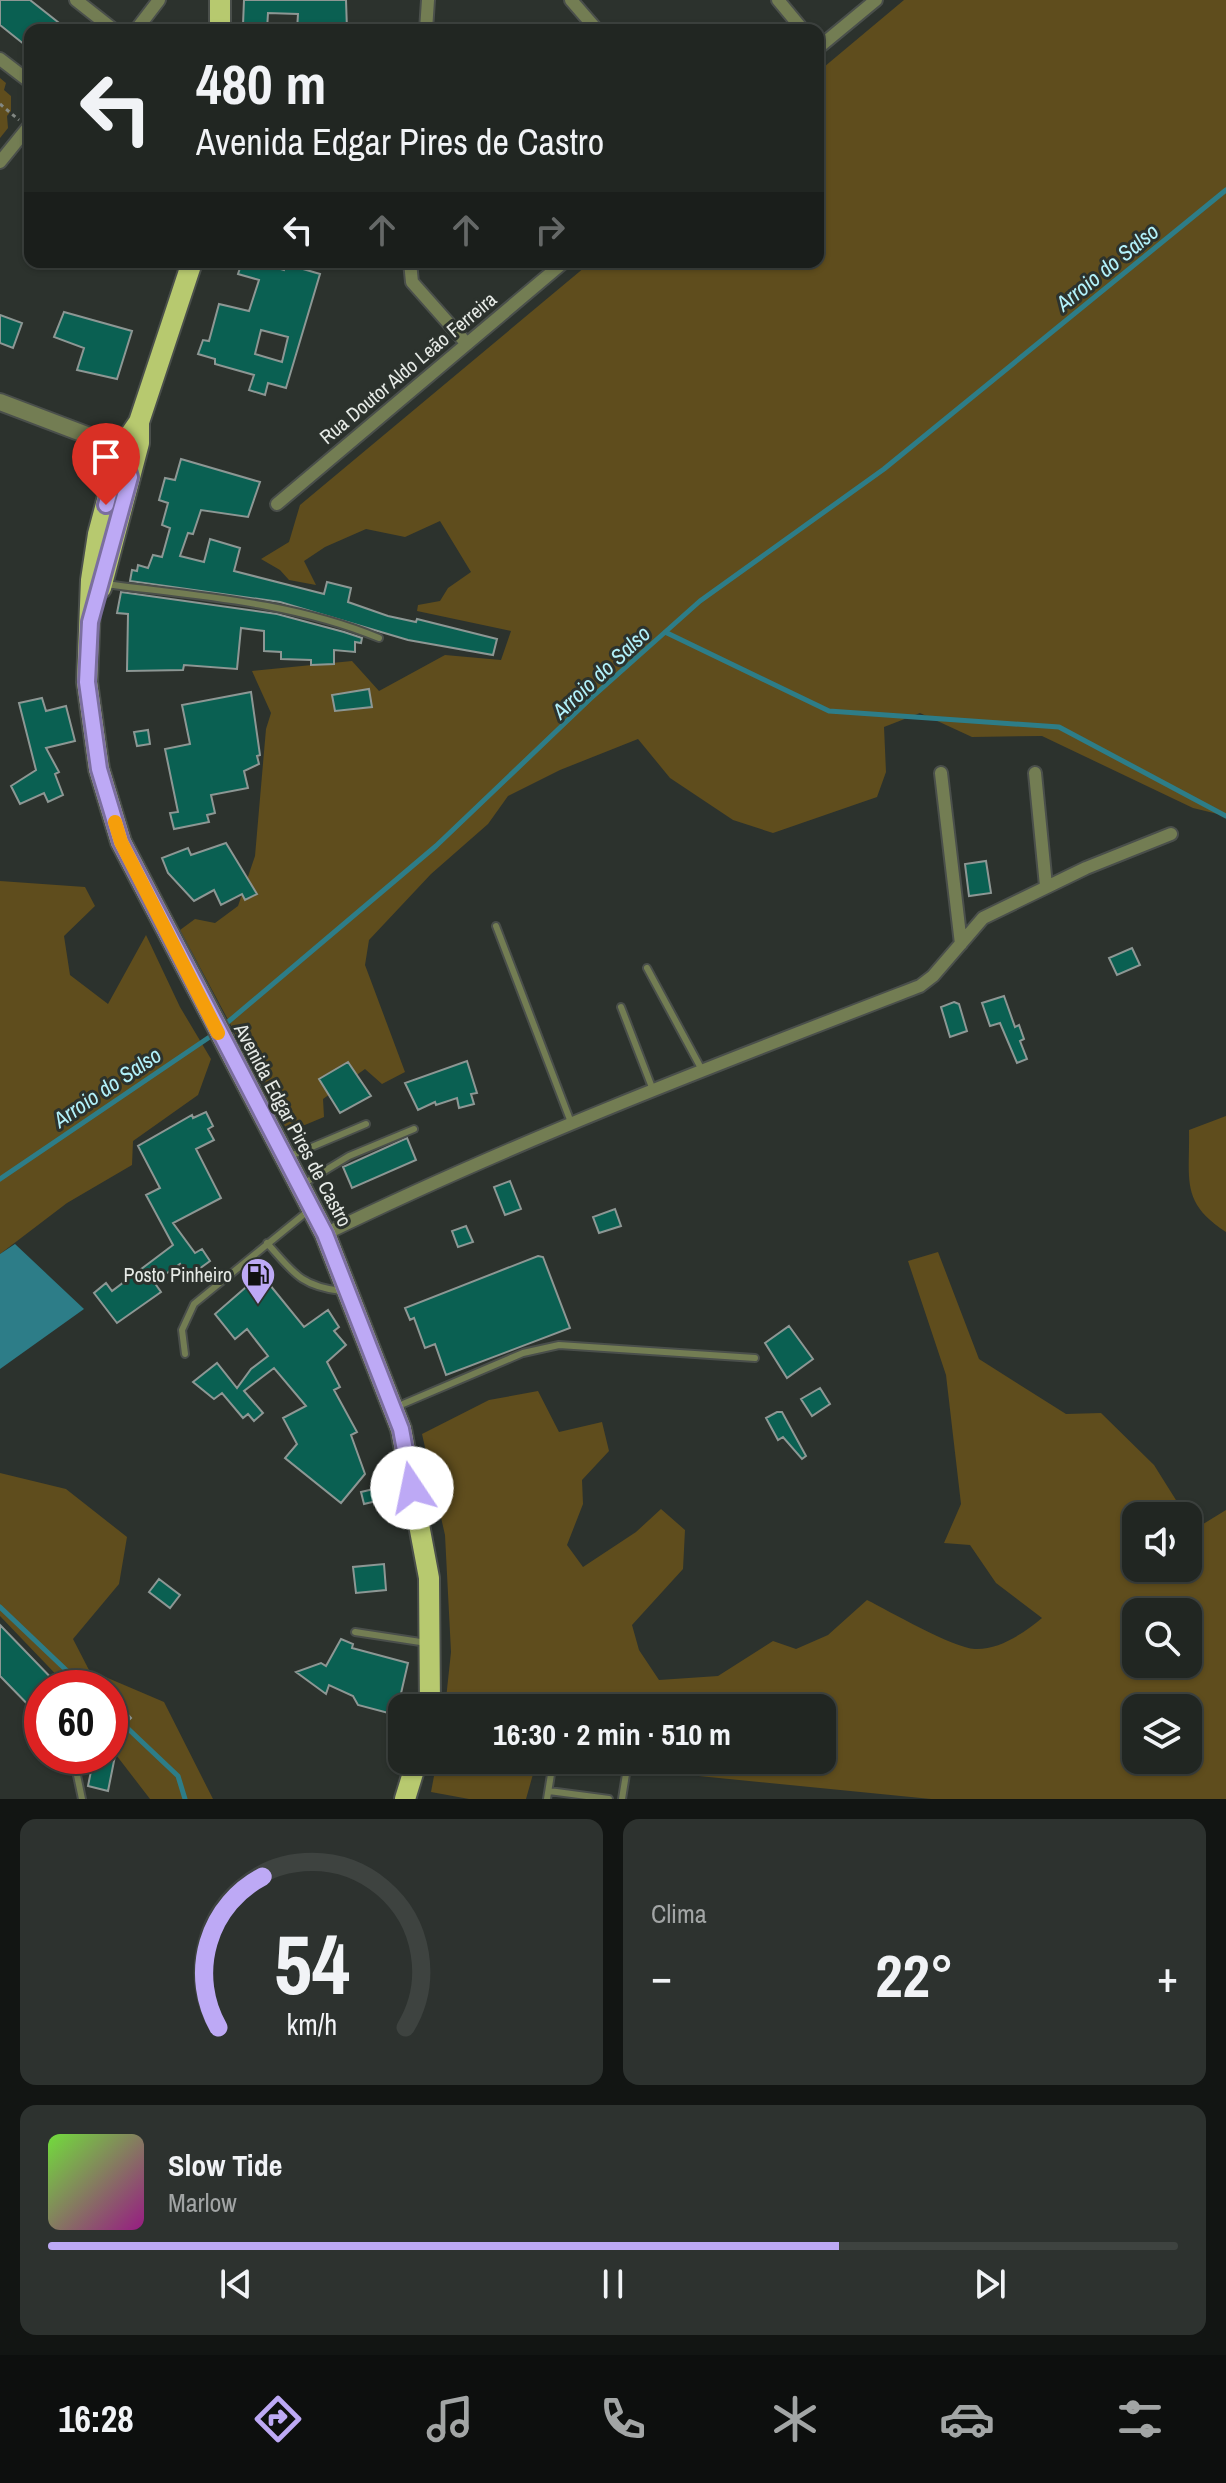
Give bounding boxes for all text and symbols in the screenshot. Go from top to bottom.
text: 480 m [196,46,326,121]
icon: left [64,56,168,160]
text: Avenida Edgar Pires de Castro [196,118,604,166]
icon: left [276,208,320,252]
icon: ahead [360,208,404,252]
icon: ahead [444,208,488,252]
icon: right [528,208,572,252]
water label: Arroio do Salso [1048,216,1165,318]
street label: Rua Doutor Aldo Leão Ferreira [313,285,502,450]
pin [72,423,140,505]
icon: arrive [84,435,128,479]
water label: Arroio do Salso [545,619,657,726]
street label: Avenida Edgar Pires de Castro [228,1017,359,1231]
water label: Arroio do Salso [46,1040,167,1135]
fuel station icon: Posto Pinheiro [239,1256,277,1306]
place label: Posto Pinheiro [124,1261,232,1288]
position arrow [370,1446,454,1530]
map controls [1122,1502,1202,1774]
button: sound [1122,1502,1202,1582]
button: search [1122,1598,1202,1678]
speed limit sign: 60 [24,1670,128,1774]
button: layers [1122,1694,1202,1774]
text: 16:30 · 2 min · 510 m [493,1714,731,1754]
text: Clima [651,1896,707,1931]
text: 54 [274,1908,349,2020]
text: 22° [875,1935,954,2016]
text: − [651,1946,672,2006]
text: + [1157,1946,1178,2006]
text: km/h [286,2005,337,2044]
text: Slow Tide [168,2145,282,2185]
text: Marlow [168,2185,237,2220]
icon: previous [214,2262,258,2306]
icon: pause [591,2262,635,2306]
icon: next [968,2262,1012,2306]
icon: directions [250,2391,306,2447]
icon: music [422,2391,478,2447]
icon: phone [595,2391,651,2447]
icon: climate [767,2391,823,2447]
icon: car [939,2391,995,2447]
icon: filters [1112,2391,1168,2447]
text: 16:28 [58,2395,134,2443]

